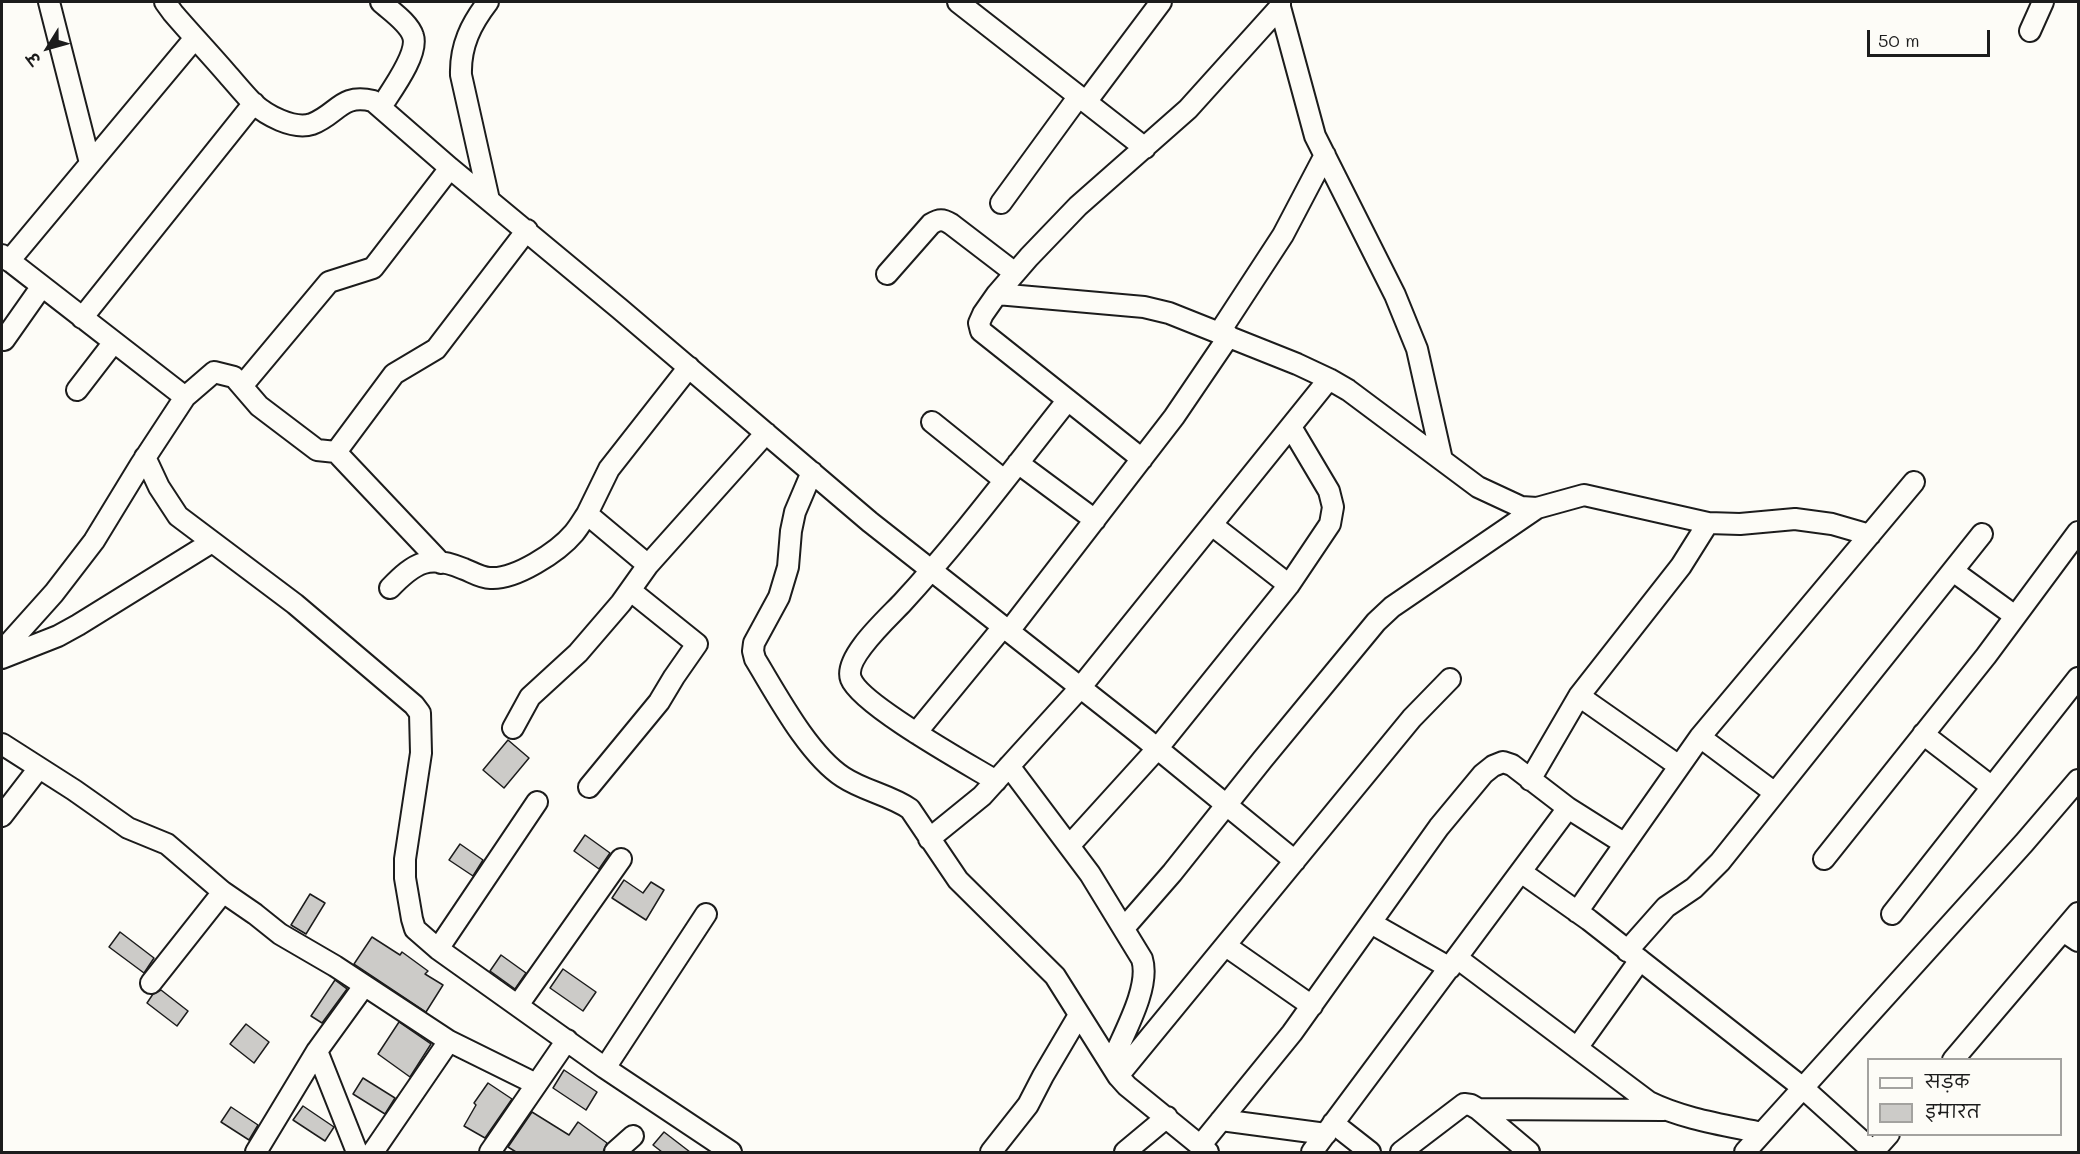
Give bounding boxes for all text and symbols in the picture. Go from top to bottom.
north arrow [18,18,78,78]
scale bar [1870,18,1993,56]
text: 50 m [1878,28,1920,52]
text: उ [22,49,45,70]
legend [1867,1058,2062,1136]
text: सड़क [1925,1069,1969,1093]
text: इमारत [1925,1099,1980,1123]

